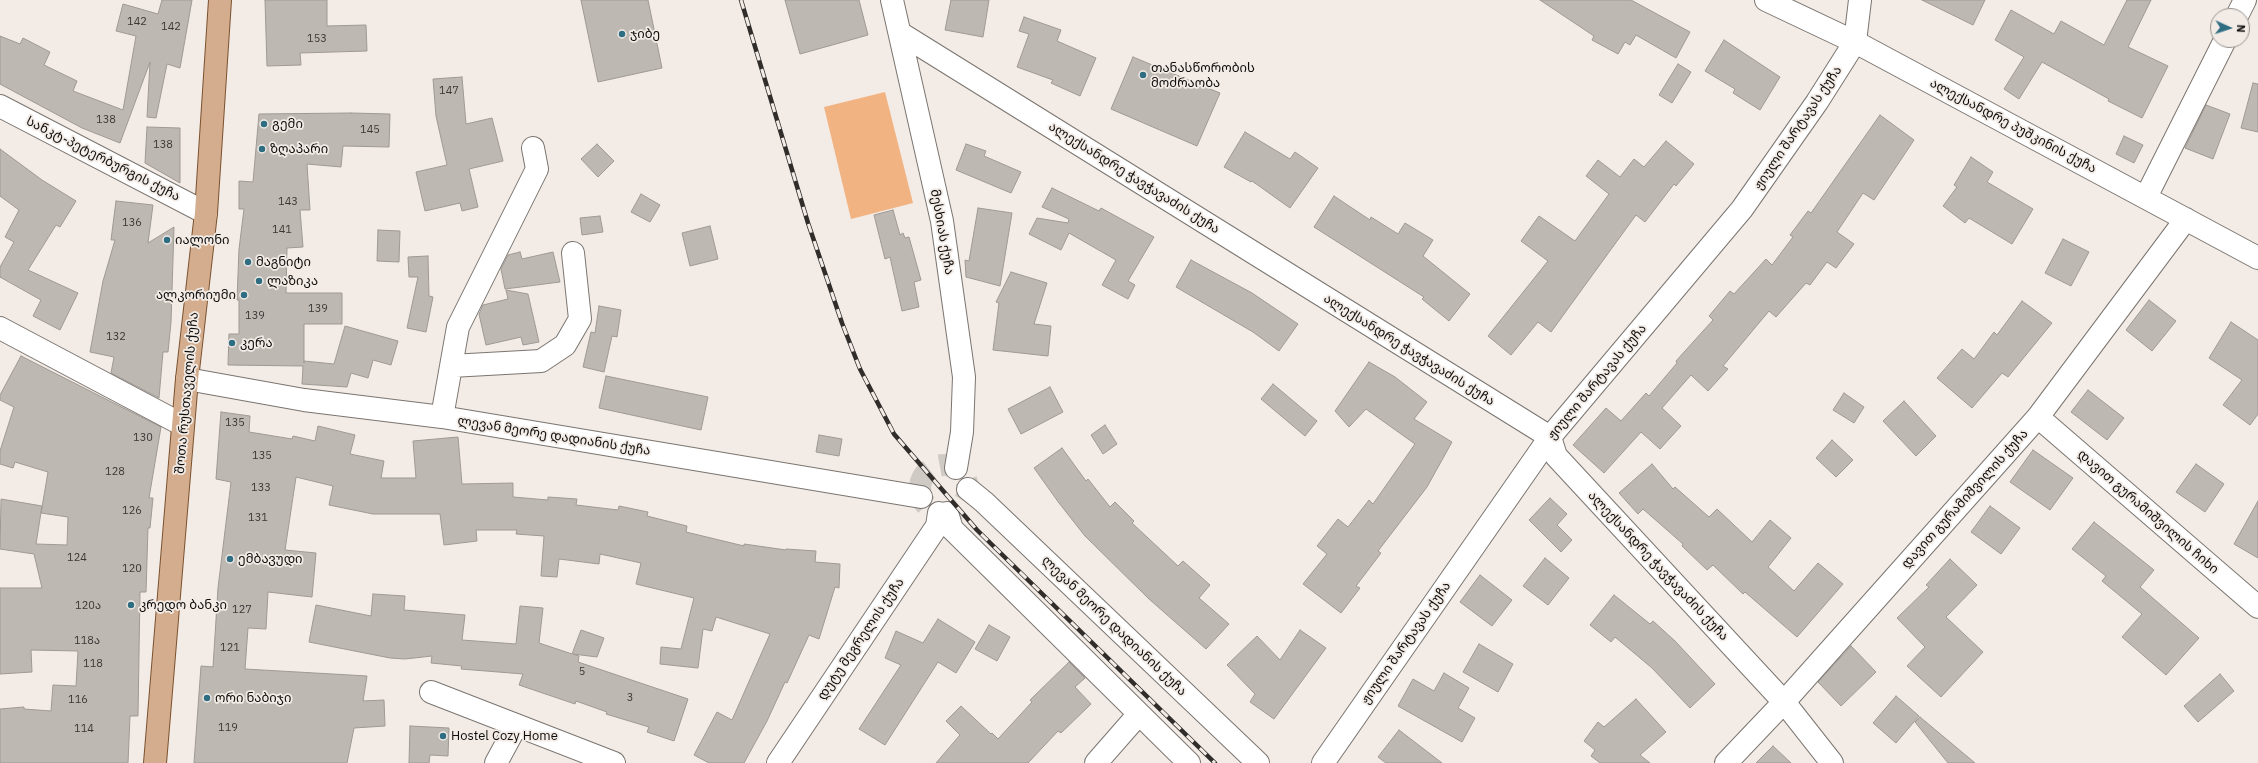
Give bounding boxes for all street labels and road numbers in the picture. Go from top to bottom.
street label: ჟიული შარტავას ქუჩა [1751,63,1845,193]
street label: ალექსანდრე პუშკინის ქუჩა [1927,75,2099,177]
street label: სანკტ-პეტერბურგის ქუჩა [24,113,182,205]
street label: ალექსანდრე ჭავჭავაძის ქუჩა [1046,119,1222,237]
street label: მესხიას ქუჩა [927,188,957,276]
street label: ალექსანდრე ჭავჭავაძის ქუჩა [1321,291,1497,409]
street label: შოთა რუსთაველის ქუჩა [172,311,202,475]
street label: ჟიული შარტავას ქუჩა [1544,321,1650,443]
street label: ლევან მეორე დადიანის ქუჩა [456,413,652,459]
street label: დავით გურამიშვილის ქუჩა [1898,426,2032,572]
street label: დავით გურამიშვილის ჩიხი [2074,446,2222,578]
street label: ალექსანდრე ჭავჭავაძის ქუჩა [1584,488,1732,644]
street label: ლევან მეორე დადიანის ქუჩა [1038,553,1190,699]
street label: დუტუ მეგრელის ქუჩა [814,575,908,703]
street label: ჟიული შარტავას ქუჩა [1358,579,1454,707]

